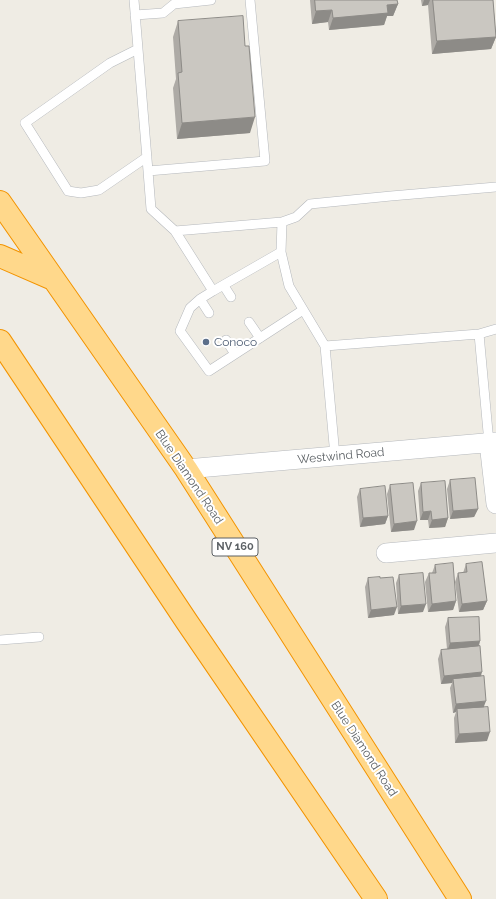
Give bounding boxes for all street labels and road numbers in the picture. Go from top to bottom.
street label: Blue Diamond Road [152,427,226,527]
street label: Westwind Road [297,445,385,467]
road number: NV 160 [212,538,258,556]
street label: Blue Diamond Road [328,699,400,799]

